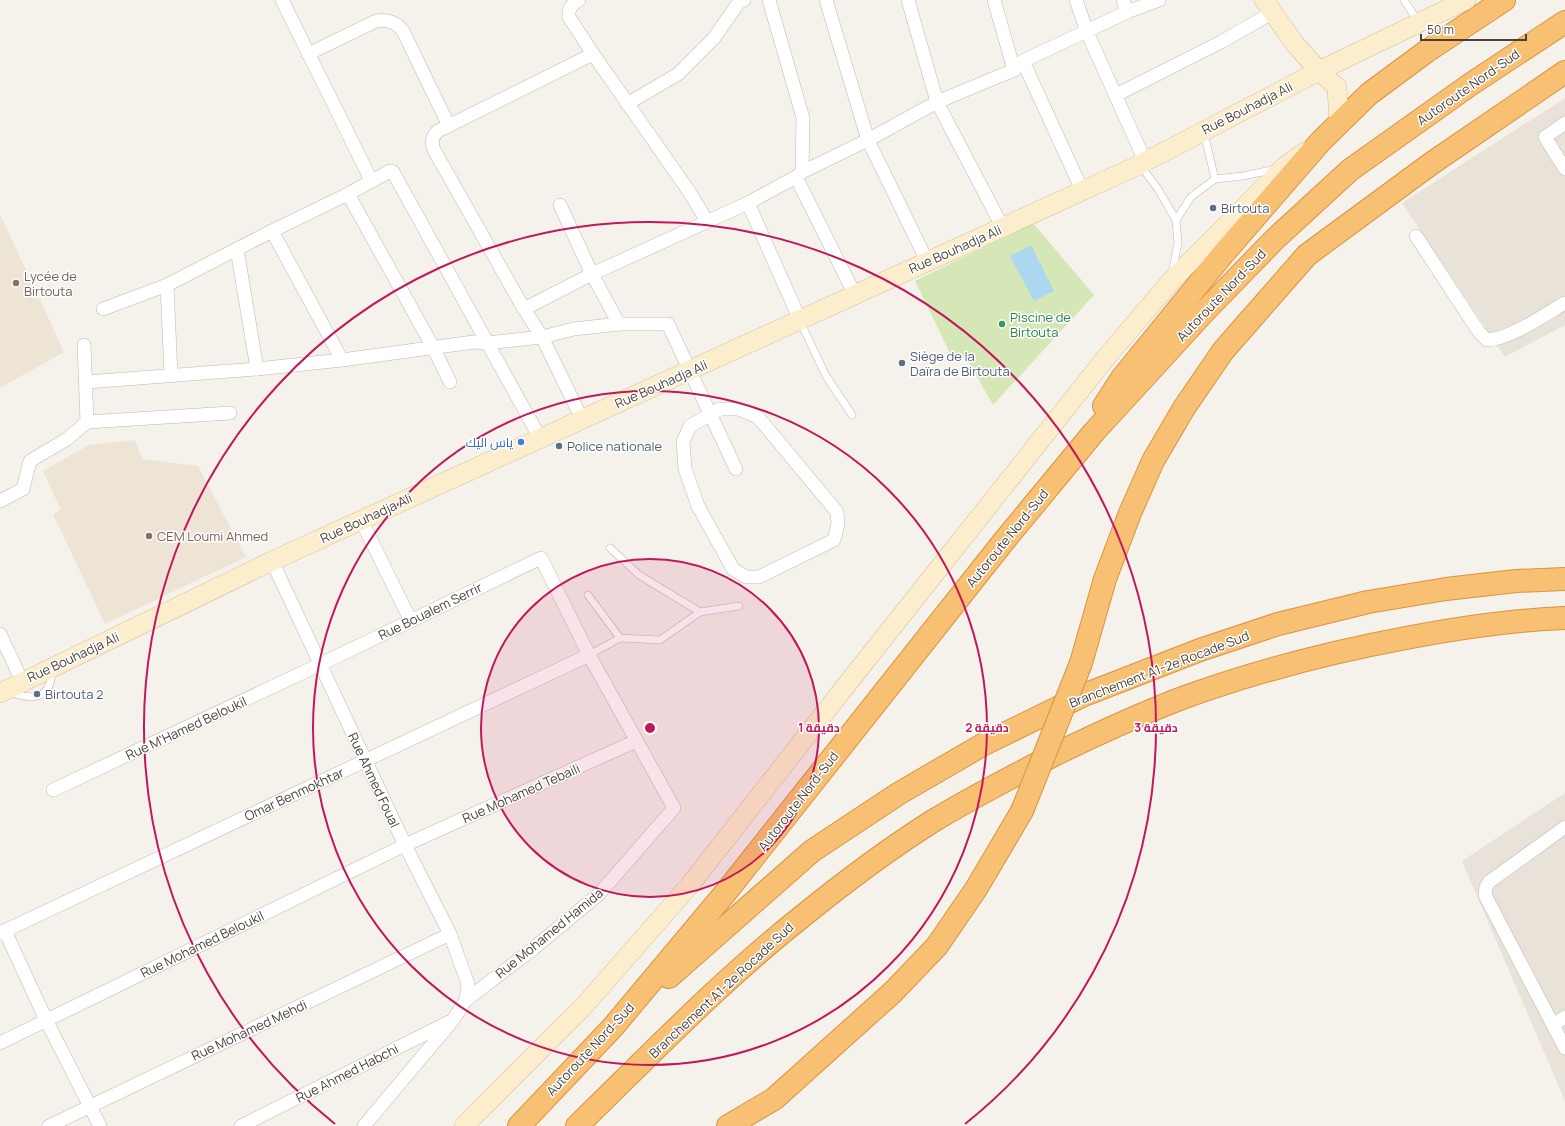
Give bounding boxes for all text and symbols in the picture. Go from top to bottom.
scale bar [1421,16,1526,42]
text: 50 m [1427,21,1454,38]
street label: Autoroute Nord-Sud [1413,45,1523,129]
street label: Rue Bouhadja Ali [1199,77,1295,139]
place label: Birtouta [1221,199,1269,217]
marker: Birtouta [1208,203,1218,213]
street label: Rue Bouhadja Ali [906,221,1004,277]
street label: Autoroute Nord-Sud [1172,245,1270,345]
place label: Lycée de Birtouta [24,267,77,300]
marker: Lycée de Birtouta [11,278,21,288]
place label: Piscine de Birtouta [1010,308,1071,341]
marker: Piscine de Birtouta [997,319,1007,329]
place label: Siège de la Daïra de Birtouta [910,347,1010,380]
street label: Rue Bouhadja Ali [612,356,710,412]
marker: Siège de la Daïra de Birtouta [897,358,907,368]
place label: ياس اليك [466,433,514,451]
marker: ياس اليك [516,437,526,447]
place label: Police nationale [567,437,663,455]
marker: Police nationale [554,441,564,451]
street label: Autoroute Nord-Sud [962,485,1052,591]
street label: Rue Bouhadja Ali [317,489,415,547]
place label: CEM Loumi Ahmed [157,527,268,545]
marker: CEM Loumi Ahmed [144,531,154,541]
street label: Rue Boualem Serrir [375,578,485,644]
street label: Branchement A1-2e Rocade Sud [1066,626,1252,712]
street label: Rue Bouhadja Ali [24,628,122,686]
place label: Birtouta 2 [45,685,104,703]
marker: Birtouta 2 [32,689,42,699]
street label: Rue M'Hamed Beloukil [123,692,249,764]
text: 1 دقيقة [798,719,840,736]
text: 2 دقيقة [965,719,1009,736]
text: 3 دقيقة [1134,719,1178,736]
centre of rings [643,721,657,735]
street label: Rue Ahmed Foual [344,730,404,830]
street label: Autoroute Nord-Sud [754,748,842,854]
street label: Rue Mohamed Tebaili [459,759,583,827]
street label: Omar Benmokhtar [241,763,347,825]
street label: Rue Mohamed Hamida [491,884,607,982]
street label: Rue Mohamed Beloukil [137,906,267,982]
street label: Branchement A1-2e Rocade Sud [645,918,797,1062]
street label: Rue Mohamed Mehdi [188,995,310,1065]
street label: Autoroute Nord-Sud [542,998,638,1100]
street label: Rue Ahmed Habchi [293,1039,401,1107]

